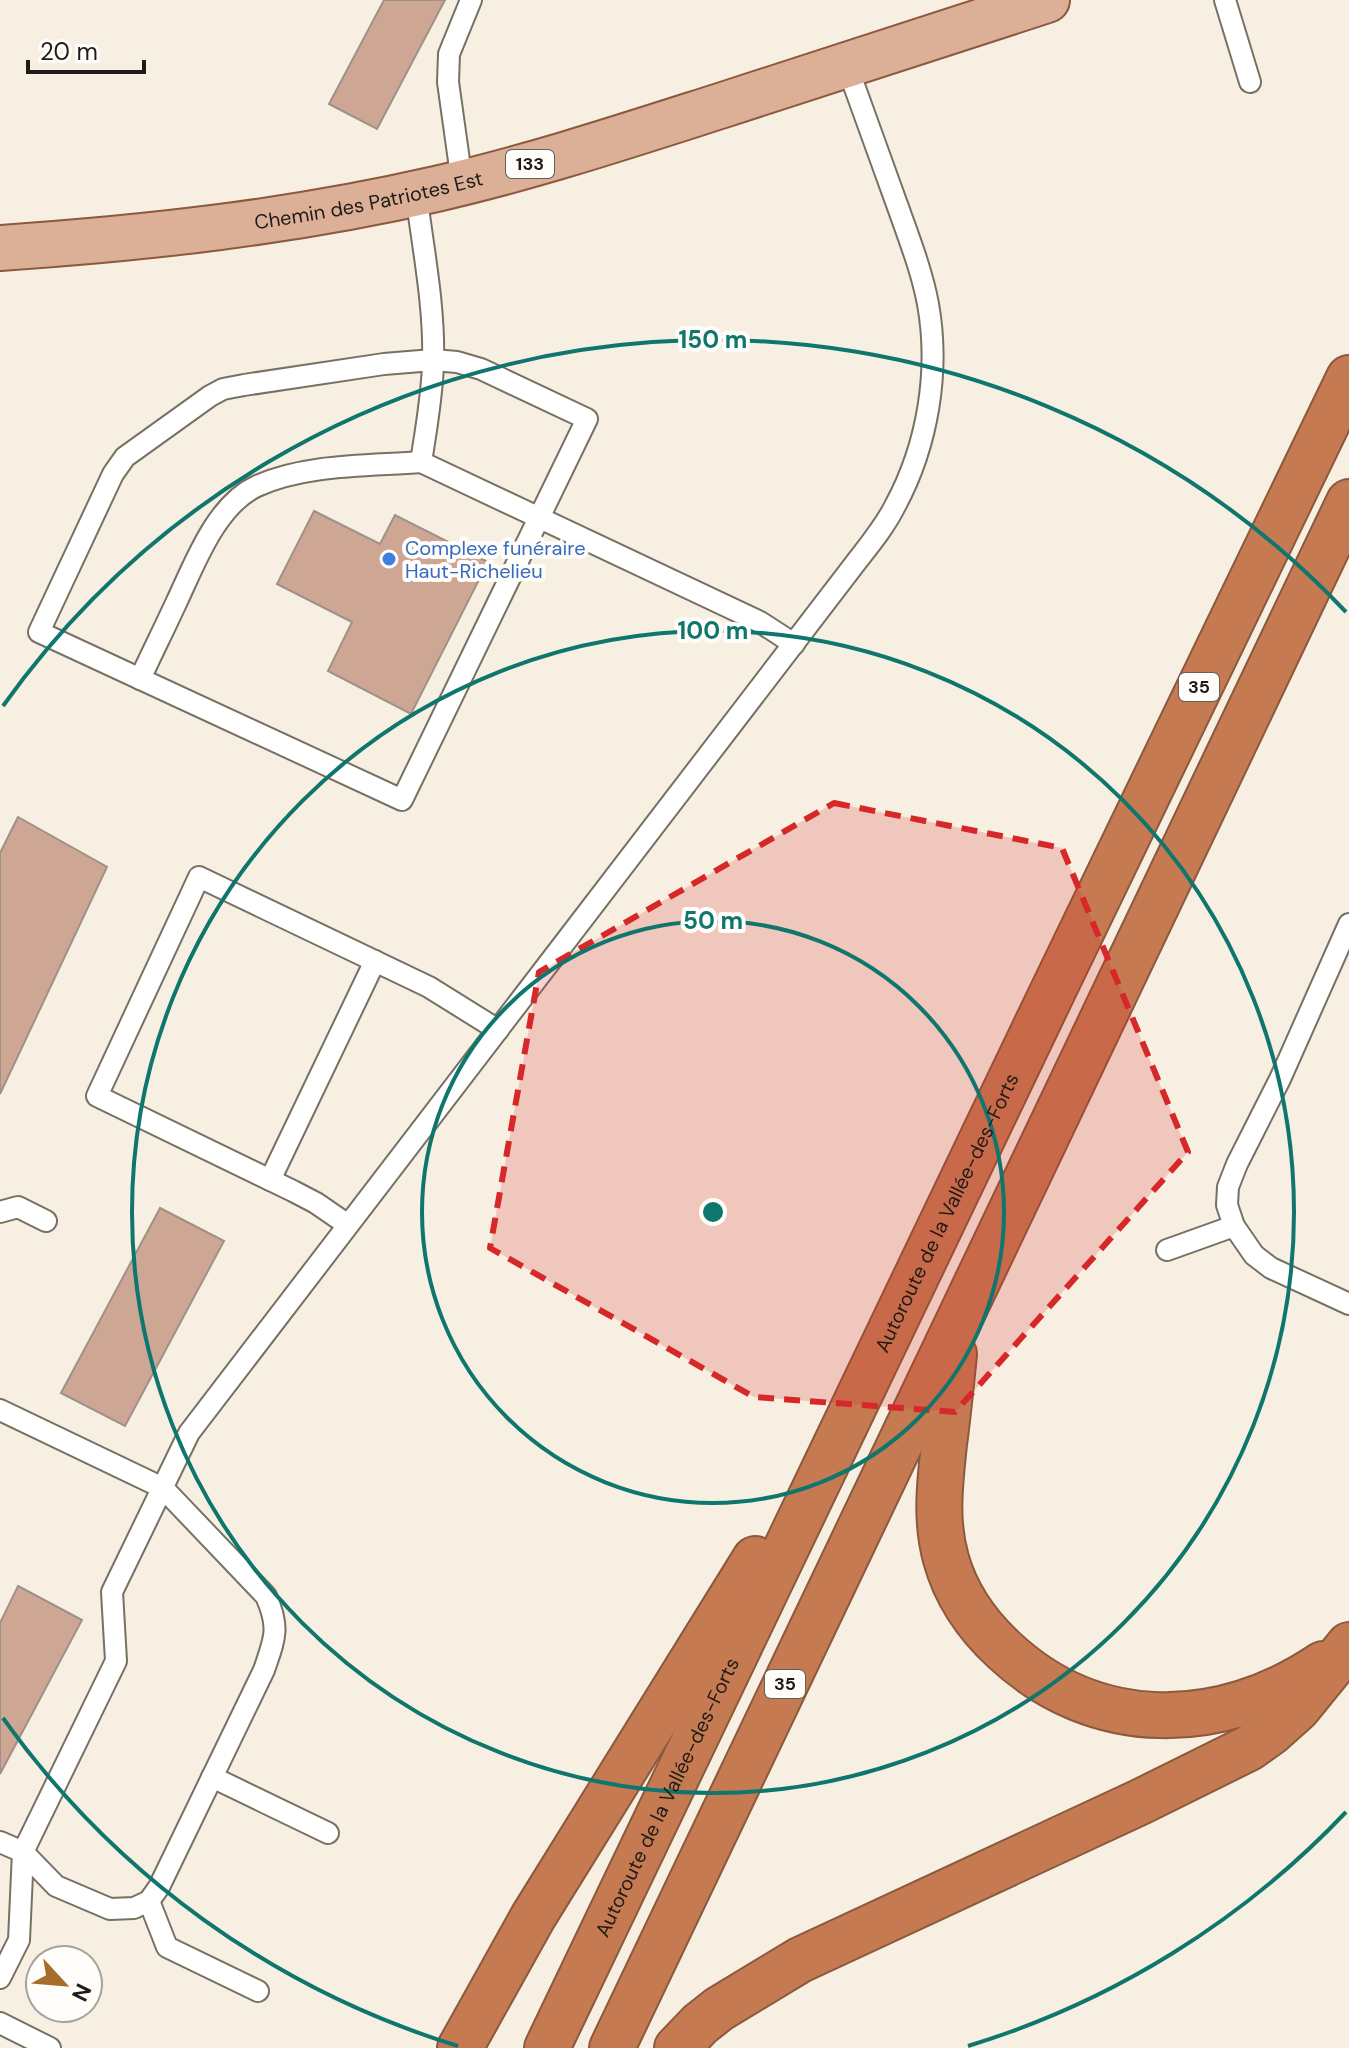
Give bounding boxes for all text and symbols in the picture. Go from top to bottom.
scale bar [28,24,144,74]
text: 20 m [40,36,98,67]
road number: 133 [506,150,554,178]
street label: Chemin des Patriotes Est [253,165,486,235]
text: 150 m [679,324,747,355]
place label: Complexe funéraire Haut-Richelieu [405,535,586,584]
marker: Complexe funéraire Haut-Richelieu [380,550,398,568]
text: 100 m [678,615,748,646]
road number: 35 [1179,673,1219,701]
text: 50 m [683,905,743,936]
street label: Autoroute de la Vallée-des-Forts [869,1069,1025,1357]
centre of rings [699,1198,727,1226]
street label: Autoroute de la Vallée-des-Forts [589,1653,745,1941]
road number: 35 [765,1670,805,1698]
north arrow [24,1944,104,2024]
text: N [65,1979,98,2006]

